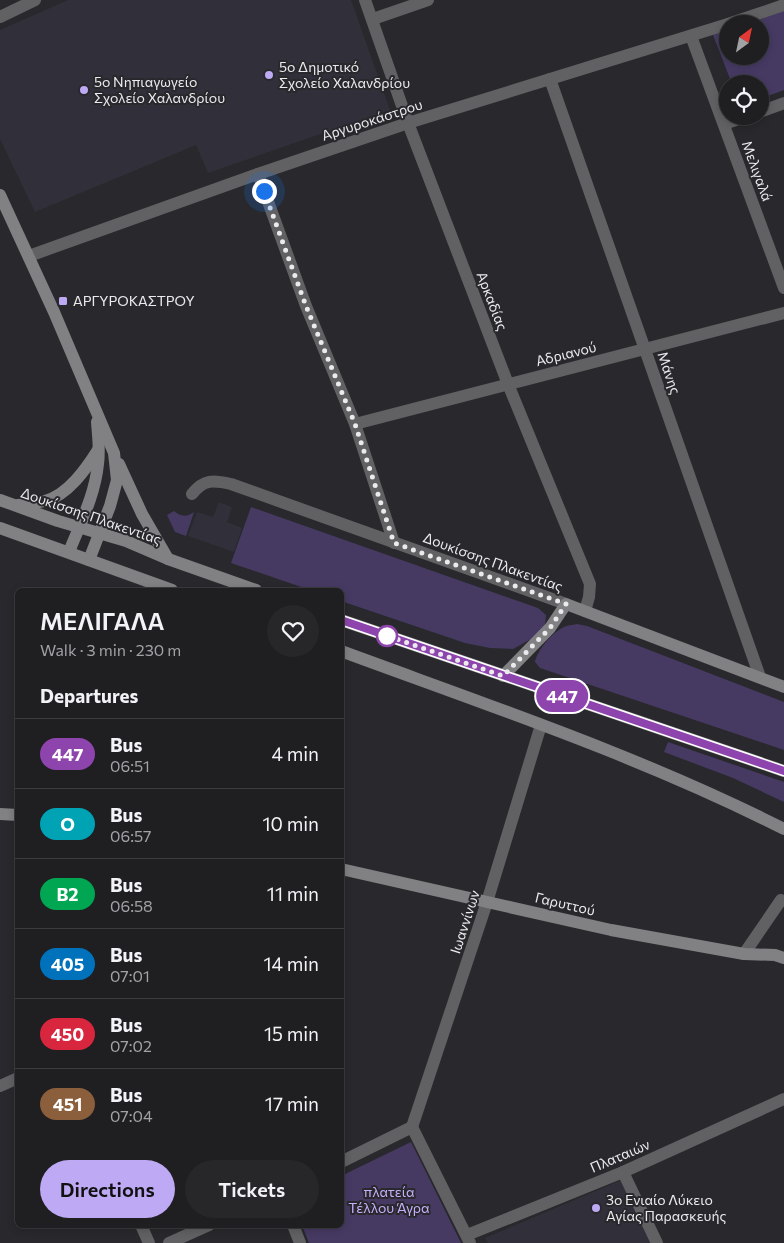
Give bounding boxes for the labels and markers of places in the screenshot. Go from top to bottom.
place label: 5ο Δημοτικό Σχολείο Χαλανδρίου [279,58,410,91]
marker: 5ο Δημοτικό Σχολείο Χαλανδρίου [263,69,275,81]
place label: 5ο Νηπιαγωγείο Σχολείο Χαλανδρίου [94,73,225,106]
marker: 5ο Νηπιαγωγείο Σχολείο Χαλανδρίου [78,84,90,96]
place label: ΑΡΓΥΡΟΚΑΣΤΡΟΥ [73,292,195,309]
marker: ΑΡΓΥΡΟΚΑΣΤΡΟΥ [57,295,69,307]
unlabelled marker [376,625,398,647]
place label: 3ο Ενιαίο Λύκειο Αγίας Παρασκευής [606,1191,726,1224]
marker: 3ο Ενιαίο Λύκειο Αγίας Παρασκευής [590,1202,602,1214]

